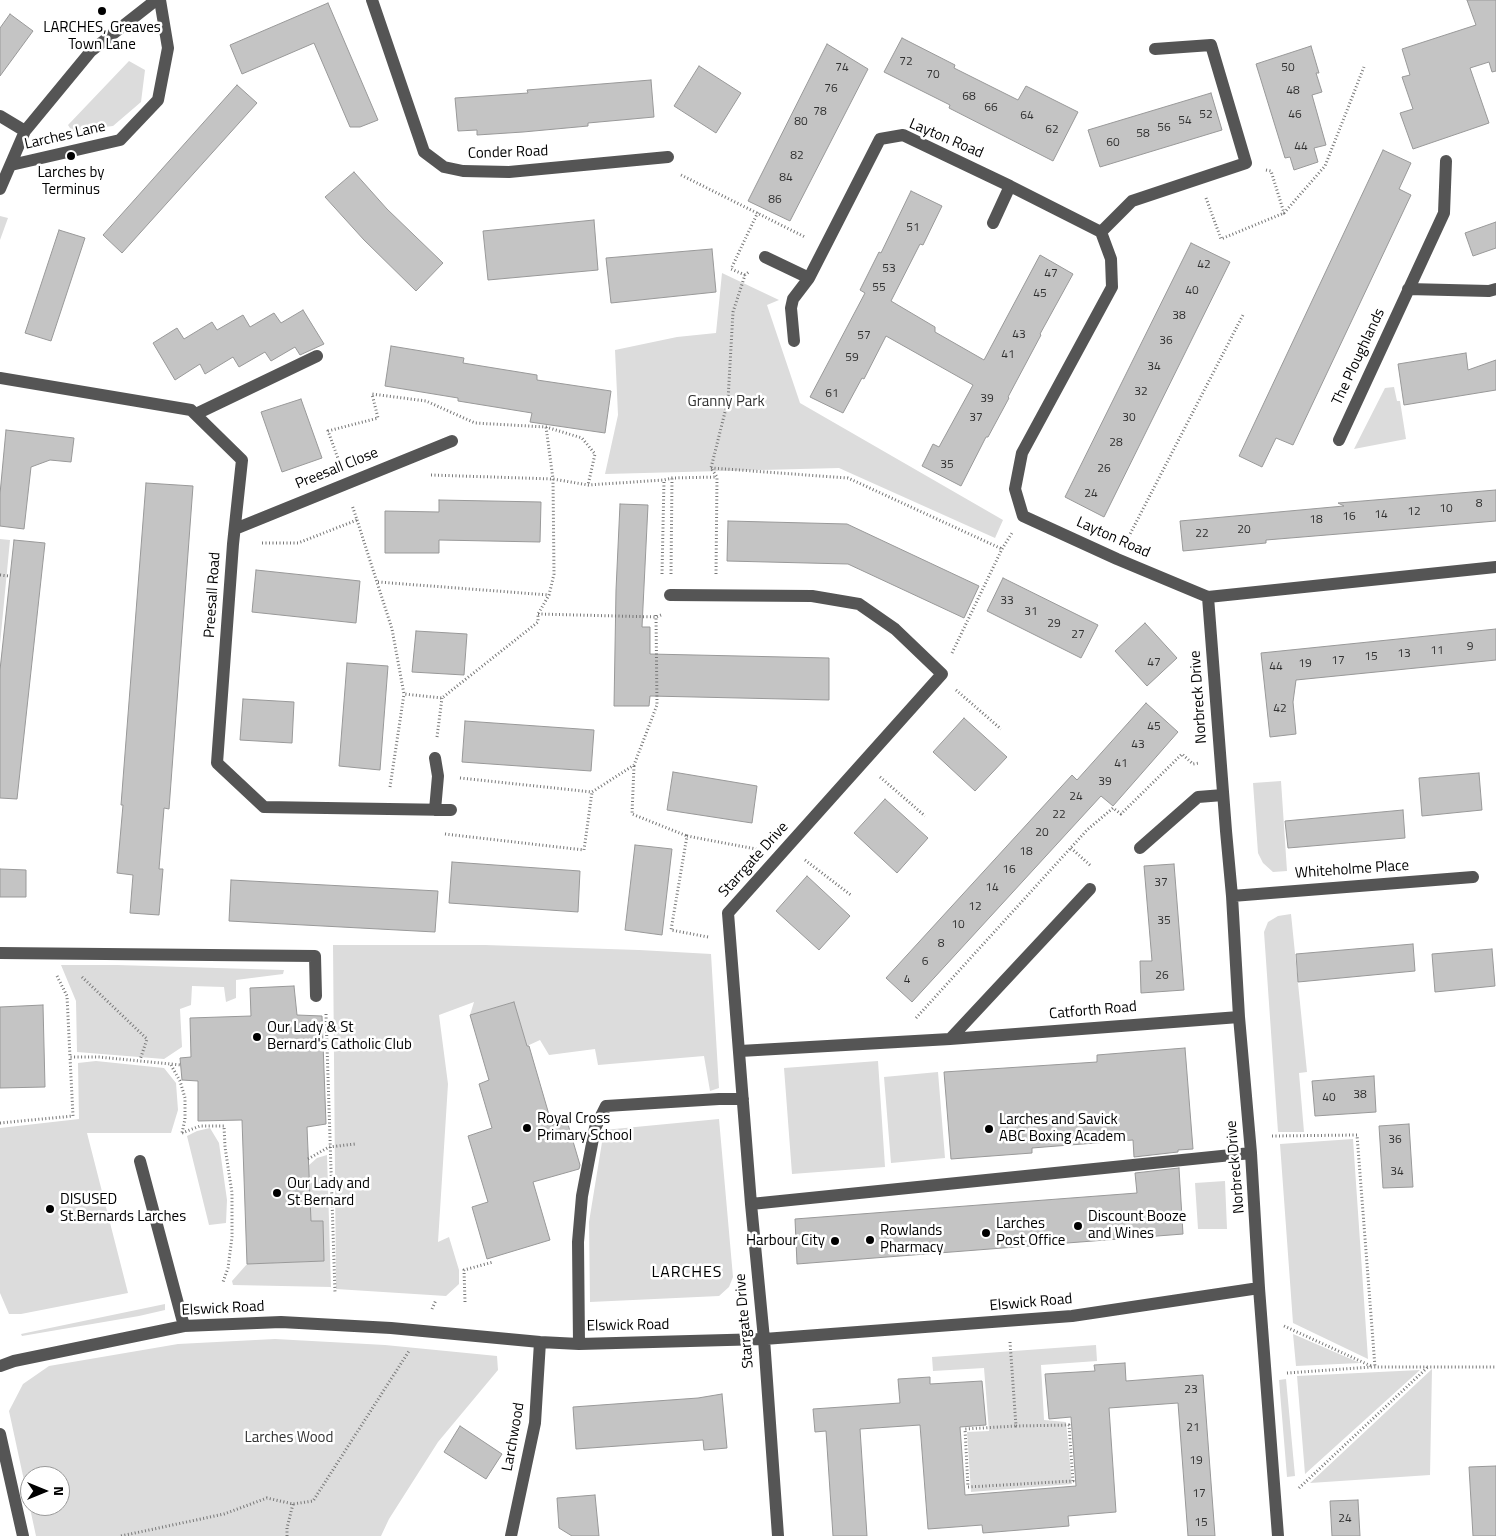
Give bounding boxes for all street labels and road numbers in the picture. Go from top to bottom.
street label: Layton Road [906,115,986,163]
street label: Larches Lane [23,118,107,154]
street label: Conder Road [467,143,549,163]
street label: The Ploughlands [1329,306,1389,408]
street label: Preesall Close [293,444,381,494]
street label: Layton Road [1073,514,1153,562]
street label: Preesall Road [201,551,225,639]
street label: Norbreck Drive [1187,650,1211,744]
street label: Starrgate Drive [715,819,793,901]
street label: Whiteholme Place [1294,857,1410,883]
street label: Catforth Road [1048,998,1138,1024]
street label: Norbreck Drive [1223,1120,1249,1214]
street label: Starrgate Drive [732,1273,758,1369]
street label: Elswick Road [989,1290,1073,1316]
street label: Elswick Road [181,1298,265,1320]
street label: Elswick Road [586,1316,670,1336]
street label: Larchwood [499,1401,529,1473]

